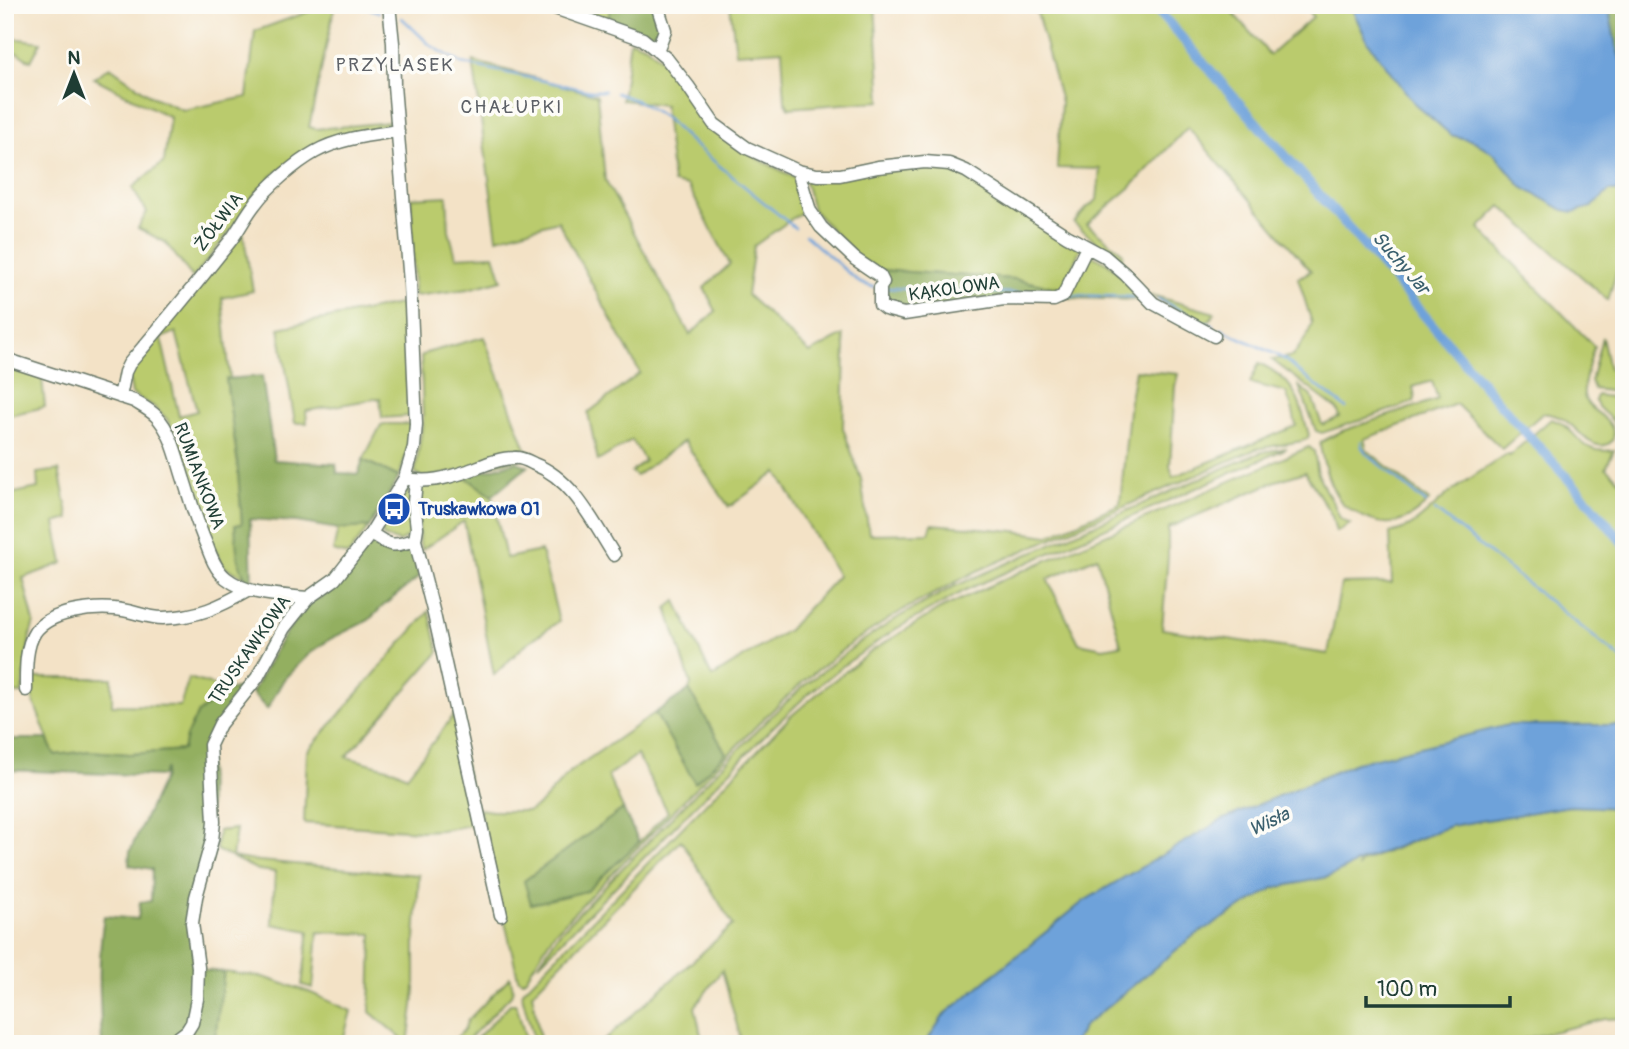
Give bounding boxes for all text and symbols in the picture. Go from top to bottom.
north arrow [38,38,108,108]
text: N [68,46,81,70]
district label: PRZYLASEK [336,53,454,77]
district label: CHAŁUPKI [461,95,563,119]
street label: ŻÓŁWIA [189,187,249,256]
water label: Suchy Jar [1367,226,1436,301]
street label: KĄKOLOWA [907,271,1001,307]
street label: RUMIANKOWA [168,419,230,533]
bus stop icon: Truskawkowa 01 [375,490,413,528]
place label: Truskawkowa 01 [417,498,540,521]
street label: TRUSKAWKOWA [204,591,296,709]
water label: Wisła [1245,802,1294,842]
scale bar [1366,965,1510,1009]
text: 100 m [1377,976,1437,1003]

